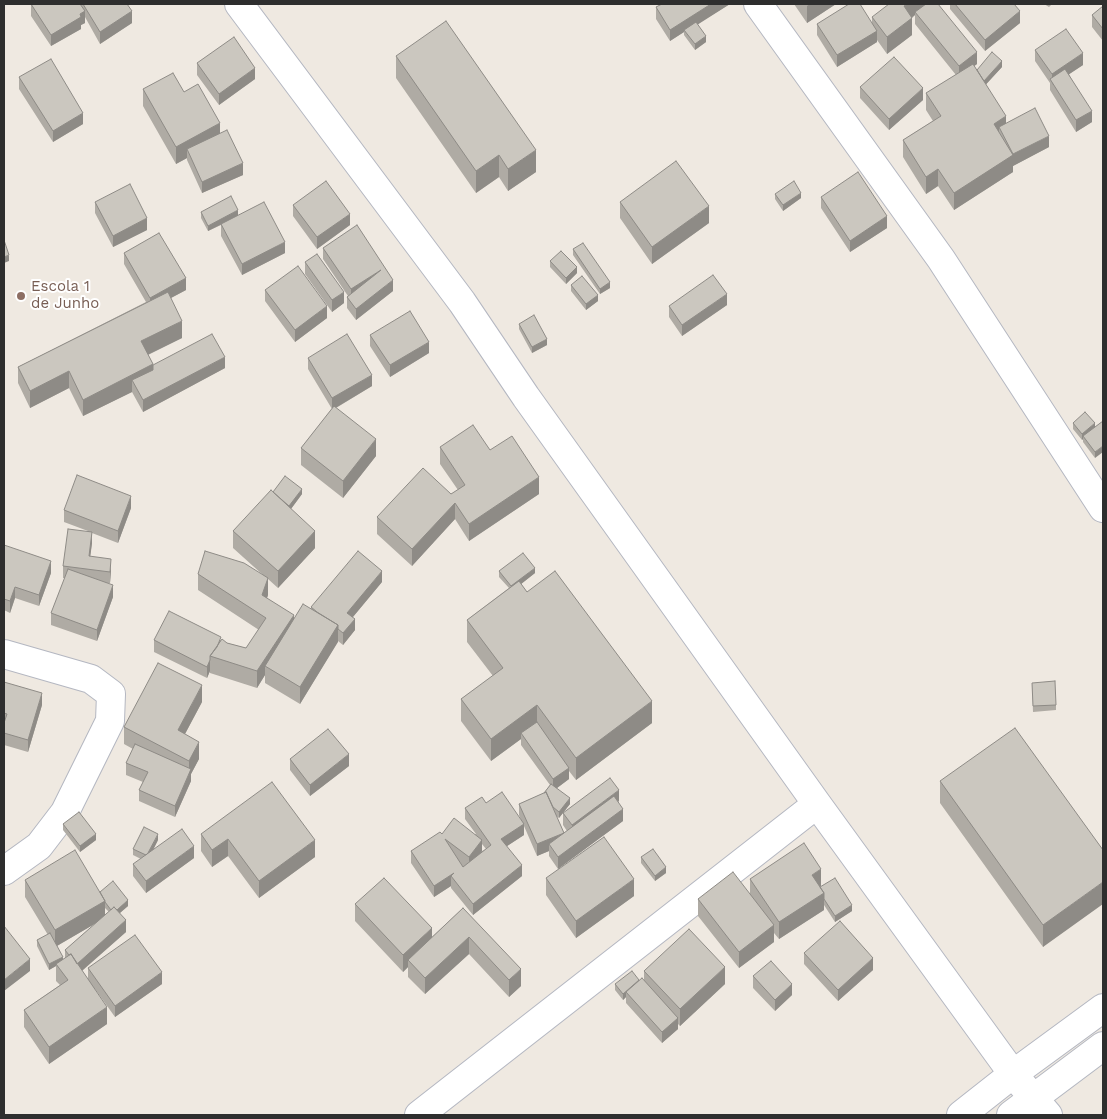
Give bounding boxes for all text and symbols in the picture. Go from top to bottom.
place label: Escola 1 de Junho [31,278,99,313]
marker: Escola 1 de Junho [15,290,27,302]

